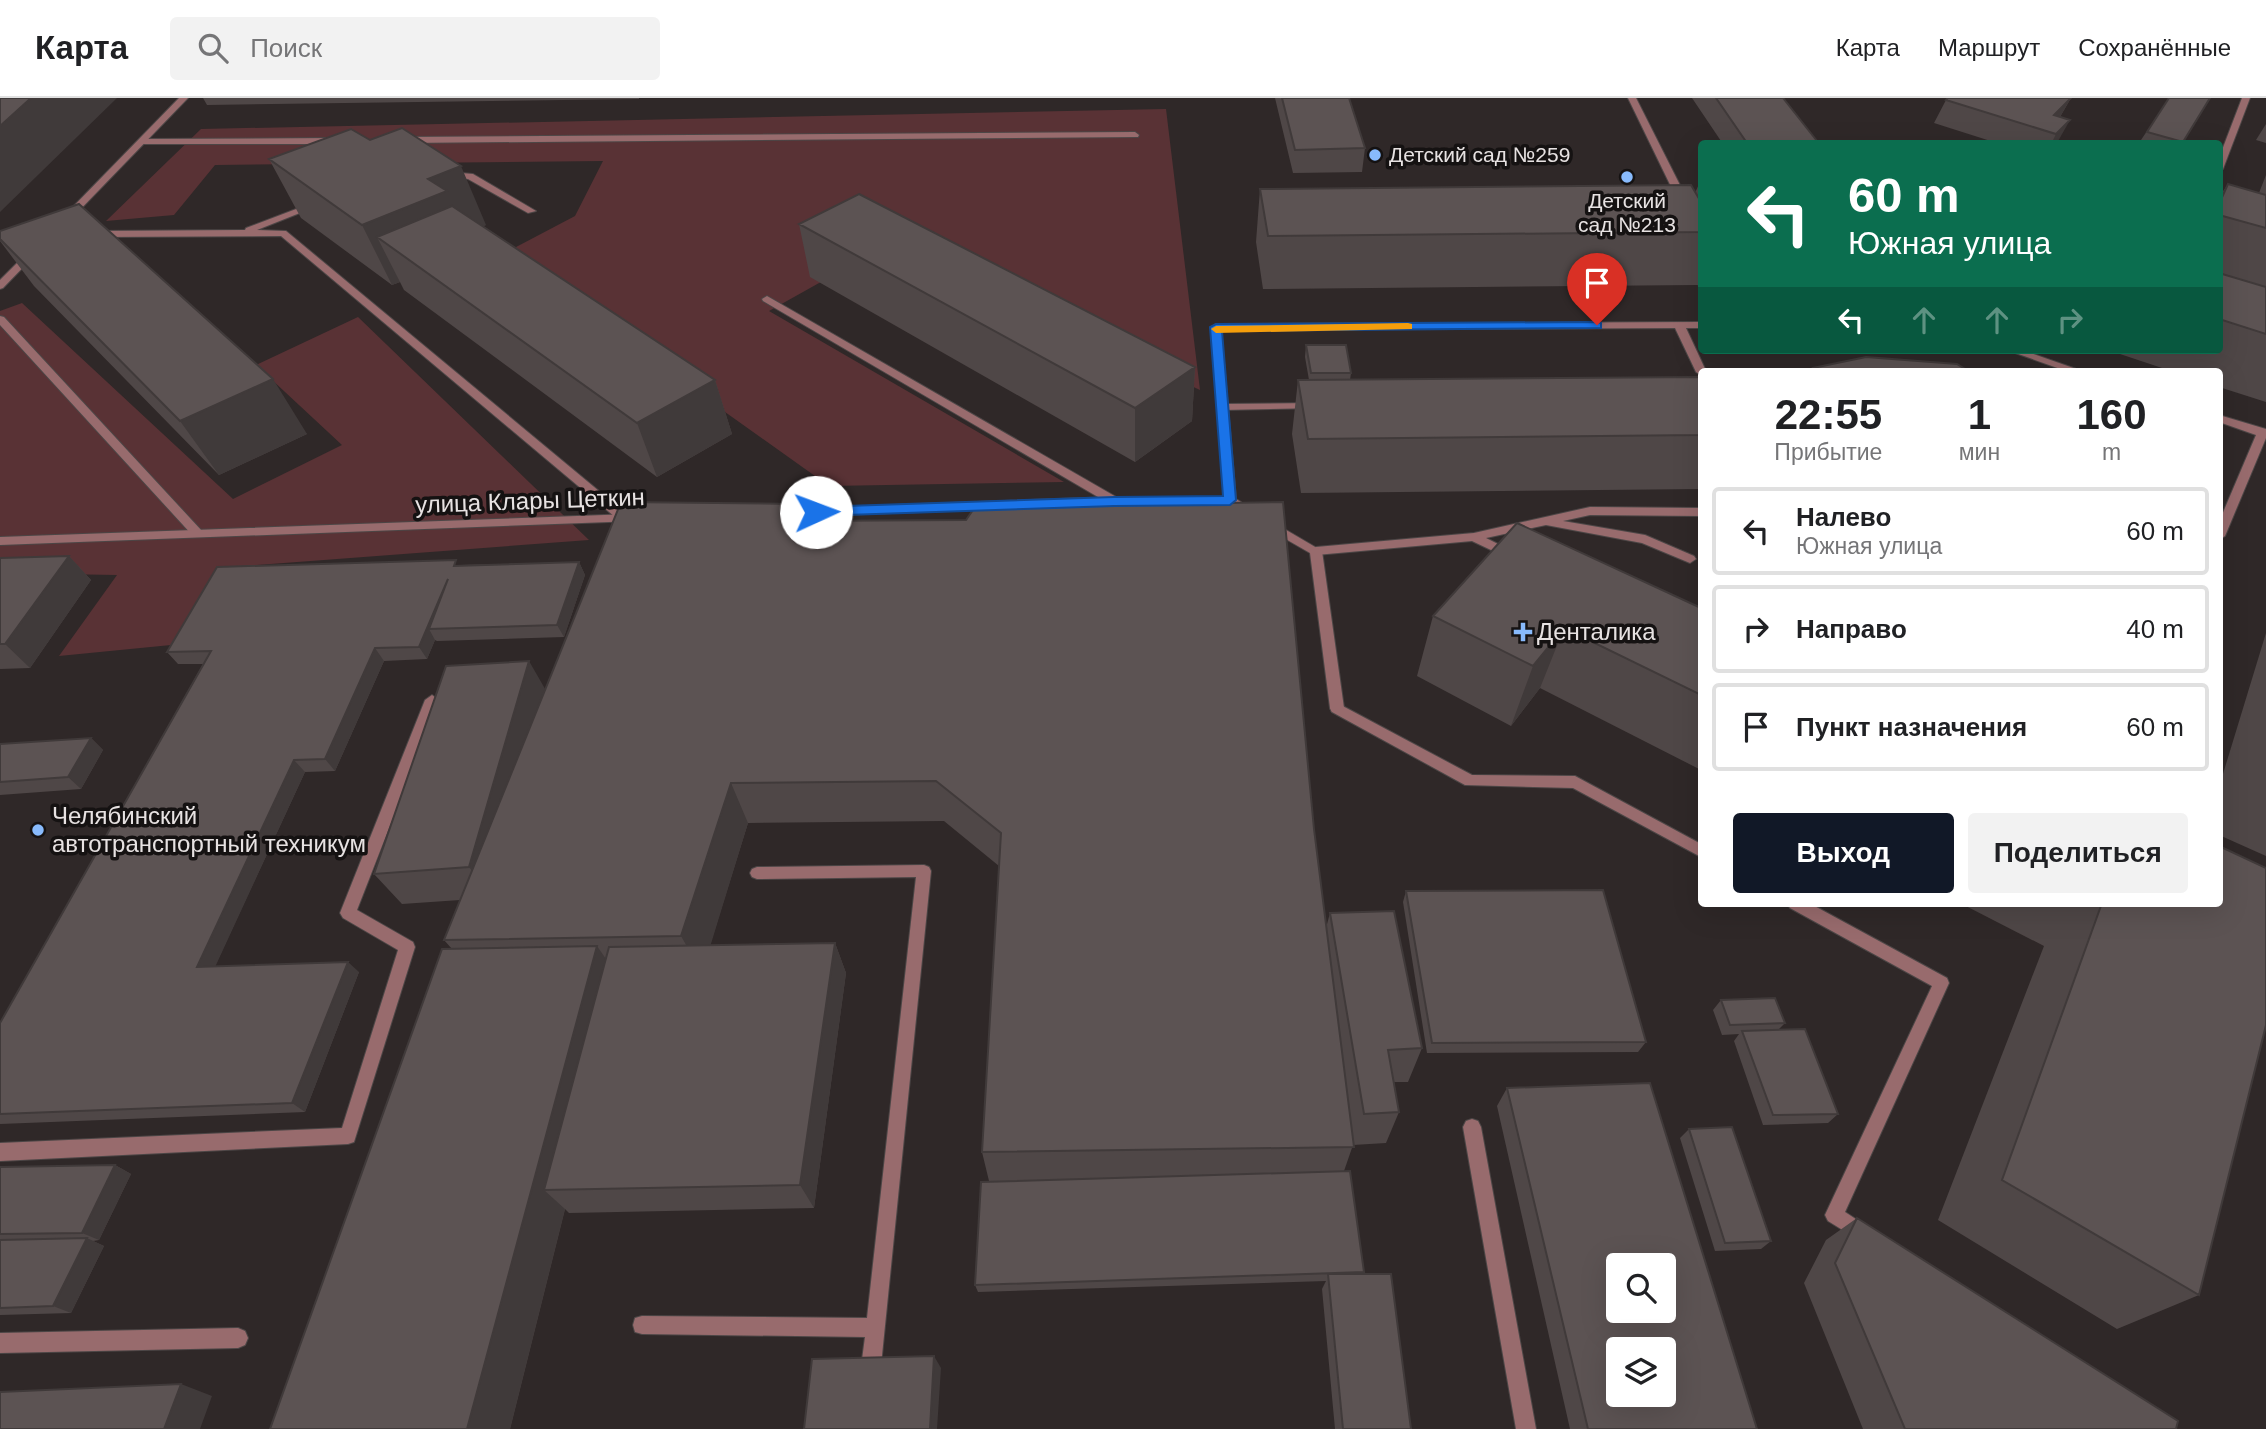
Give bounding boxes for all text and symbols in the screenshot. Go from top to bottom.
search box [170,17,660,80]
text: Карта [35,29,128,66]
icon: search [194,29,232,67]
text: Поиск [250,33,322,63]
text: Карта [1836,34,1900,61]
text: Маршрут [1938,34,2040,61]
text: Сохранённые [2078,34,2231,61]
place label: Детский сад №259 [1389,143,1570,166]
marker: Детский сад №259 [1367,147,1383,163]
icon: left [1733,168,1824,259]
text: 60 m [1848,168,1960,222]
marker: Детский сад №213 [1619,169,1635,185]
place label: Детский сад №213 [1578,189,1676,236]
text: Южная улица [1848,225,2051,261]
pin [1567,253,1627,325]
icon: arrive [1578,264,1616,302]
icon: left [1832,301,1870,339]
icon: ahead [1905,301,1943,339]
icon: ahead [1978,301,2016,339]
icon: right [2051,301,2089,339]
text: 22:55 [1775,391,1882,438]
text: 1 [1968,391,1991,438]
text: 160 [2077,391,2147,438]
text: Прибытие [1774,439,1882,465]
text: мин [1959,439,2000,465]
text: m [2102,439,2121,465]
position arrow [779,475,853,549]
street label: улица Клары Цеткин [415,483,645,518]
text: Налево [1796,502,1891,532]
icon: left [1737,512,1775,550]
text: 60 m [2126,516,2184,546]
text: Южная улица [1796,533,1942,559]
icon: right [1737,610,1775,648]
text: Направо [1796,614,1907,644]
text: 40 m [2126,614,2184,644]
place label: Денталика [1537,618,1656,645]
marker: Денталика [1515,624,1531,640]
icon: arrive [1737,708,1775,746]
text: Пункт назначения [1796,712,2027,742]
text: 60 m [2126,712,2184,742]
place label: Челябинский автотранспортный техникум [52,802,366,857]
button: Выход [1733,813,1954,893]
button: Поделиться [1968,813,2188,893]
marker: Челябинский автотранспортный техникум [30,822,46,838]
map controls [1606,1253,1676,1407]
button: search [1606,1253,1676,1323]
button: layers [1606,1337,1676,1407]

